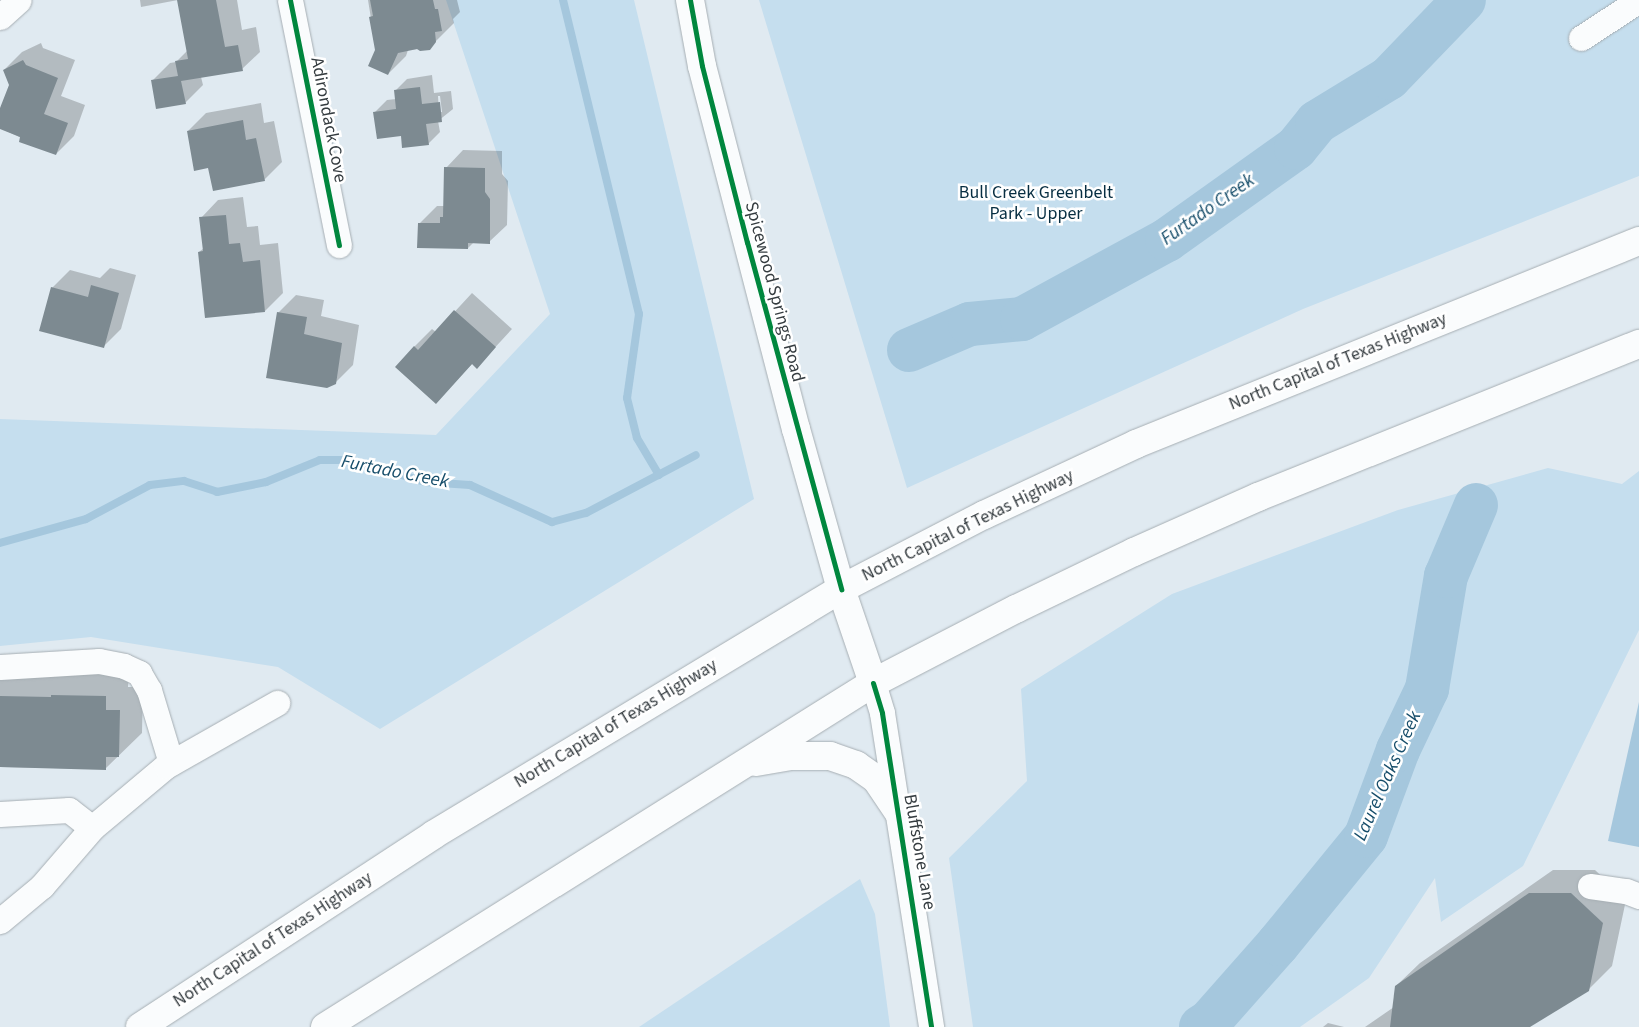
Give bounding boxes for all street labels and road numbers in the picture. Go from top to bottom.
street label: Adirondack Cove [305,56,351,184]
street label: Spicewood Springs Road [740,199,808,385]
street label: North Capital of Texas Highway [1226,308,1450,416]
street label: North Capital of Texas Highway [859,465,1077,587]
street label: North Capital of Texas Highway [511,655,721,793]
street label: Bluffstone Lane [898,792,940,912]
street label: North Capital of Texas Highway [169,867,377,1013]

